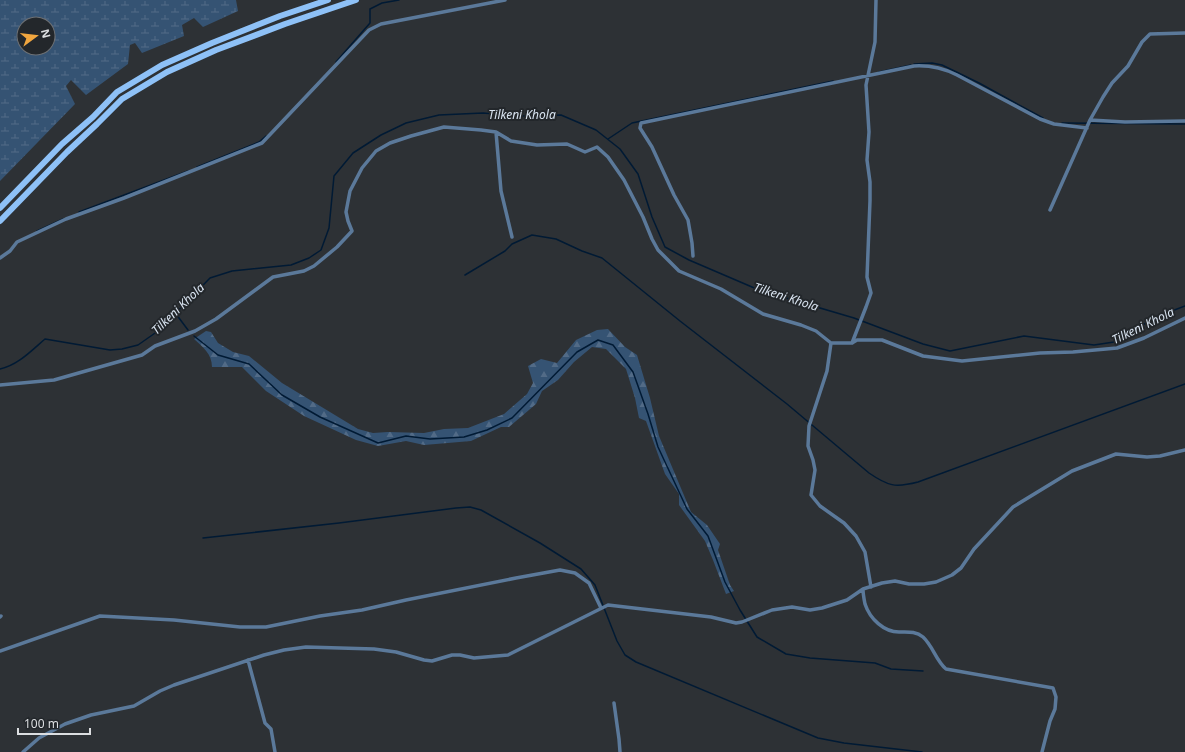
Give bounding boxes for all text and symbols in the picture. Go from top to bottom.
north arrow [16,16,56,56]
text: N [38,27,55,40]
water label: Tilkeni Khola [488,106,556,123]
water label: Tilkeni Khola [751,278,821,315]
water label: Tilkeni Khola [147,279,208,338]
water label: Tilkeni Khola [1109,303,1177,348]
scale bar [18,710,90,736]
text: 100 m [24,715,59,732]

